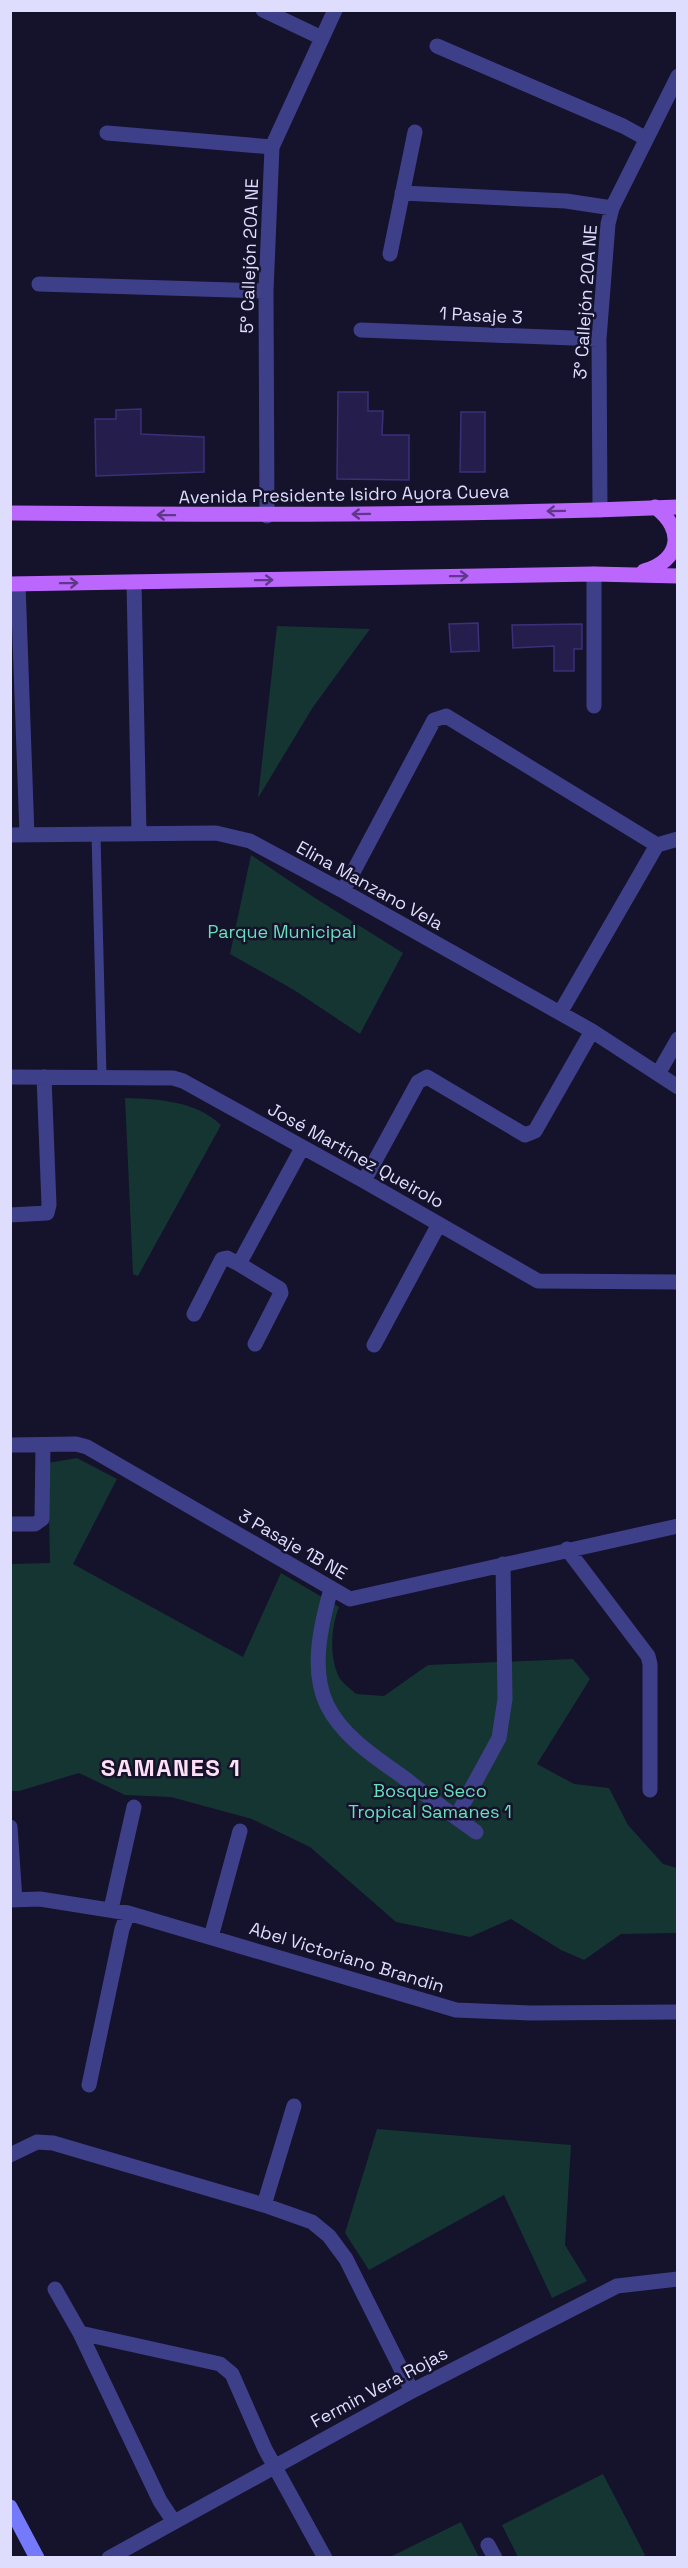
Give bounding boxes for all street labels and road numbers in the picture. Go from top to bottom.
street label: 5° Callejón 20A NE [235,178,263,334]
street label: 3° Callejón 20A NE [568,224,602,380]
street label: 1 Pasaje 3 [439,301,523,329]
street label: Avenida Presidente Isidro Ayora Cueva [179,480,509,508]
street label: Elina Manzano Vela [293,835,447,935]
street label: José Martínez Queirolo [264,1097,448,1213]
street label: 3 Pasaje 1B NE [234,1504,352,1584]
street label: Abel Victoriano Brandin [247,1916,447,1998]
street label: Fermin Vera Rojas [307,2341,451,2433]

